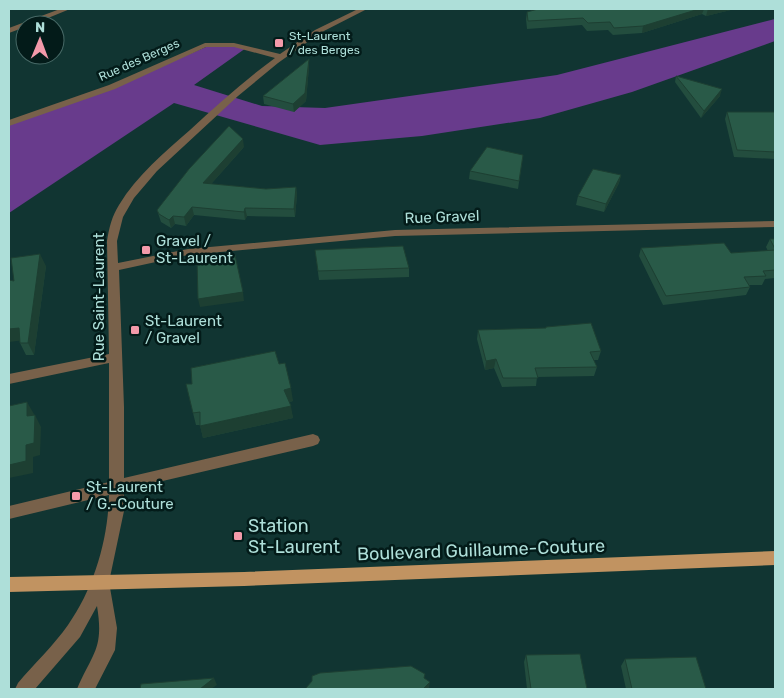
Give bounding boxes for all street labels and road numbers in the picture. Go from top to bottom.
street label: Rue des Berges [96,36,182,84]
street label: Rue Gravel [404,207,480,227]
street label: Rue Saint-Laurent [90,233,108,361]
street label: Boulevard Guillaume-Couture [357,535,605,565]

